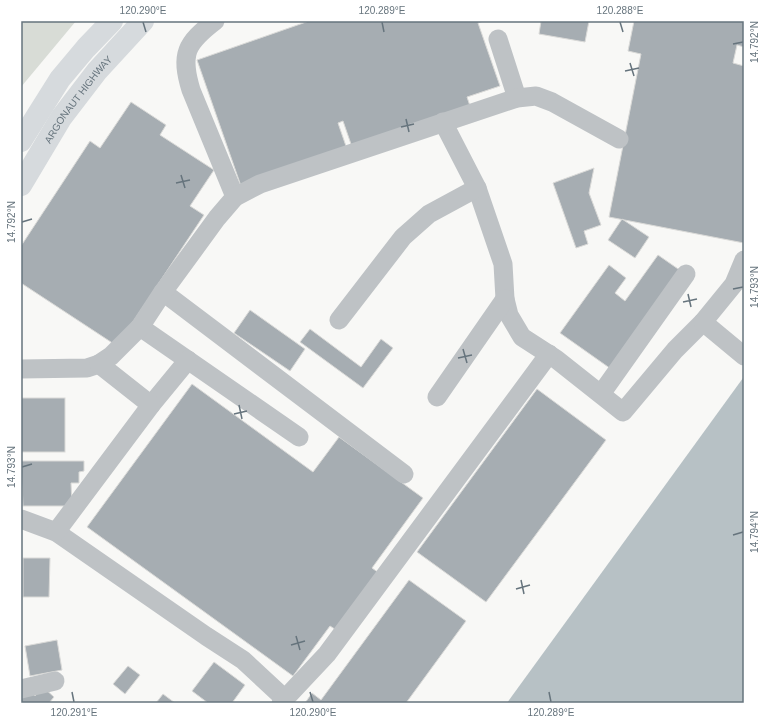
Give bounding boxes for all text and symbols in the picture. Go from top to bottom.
text: 120.290°E [120,5,167,16]
text: 120.289°E [359,5,406,16]
text: 120.288°E [597,5,644,16]
text: 14.792°N [749,21,760,63]
street label: ARGONAUT HIGHWAY [42,53,114,145]
text: 14.792°N [6,201,17,243]
text: 14.793°N [749,266,760,308]
text: 14.793°N [6,446,17,488]
text: 14.794°N [749,511,760,553]
text: 120.291°E [51,707,98,718]
text: 120.290°E [290,707,337,718]
text: 120.289°E [528,707,575,718]

